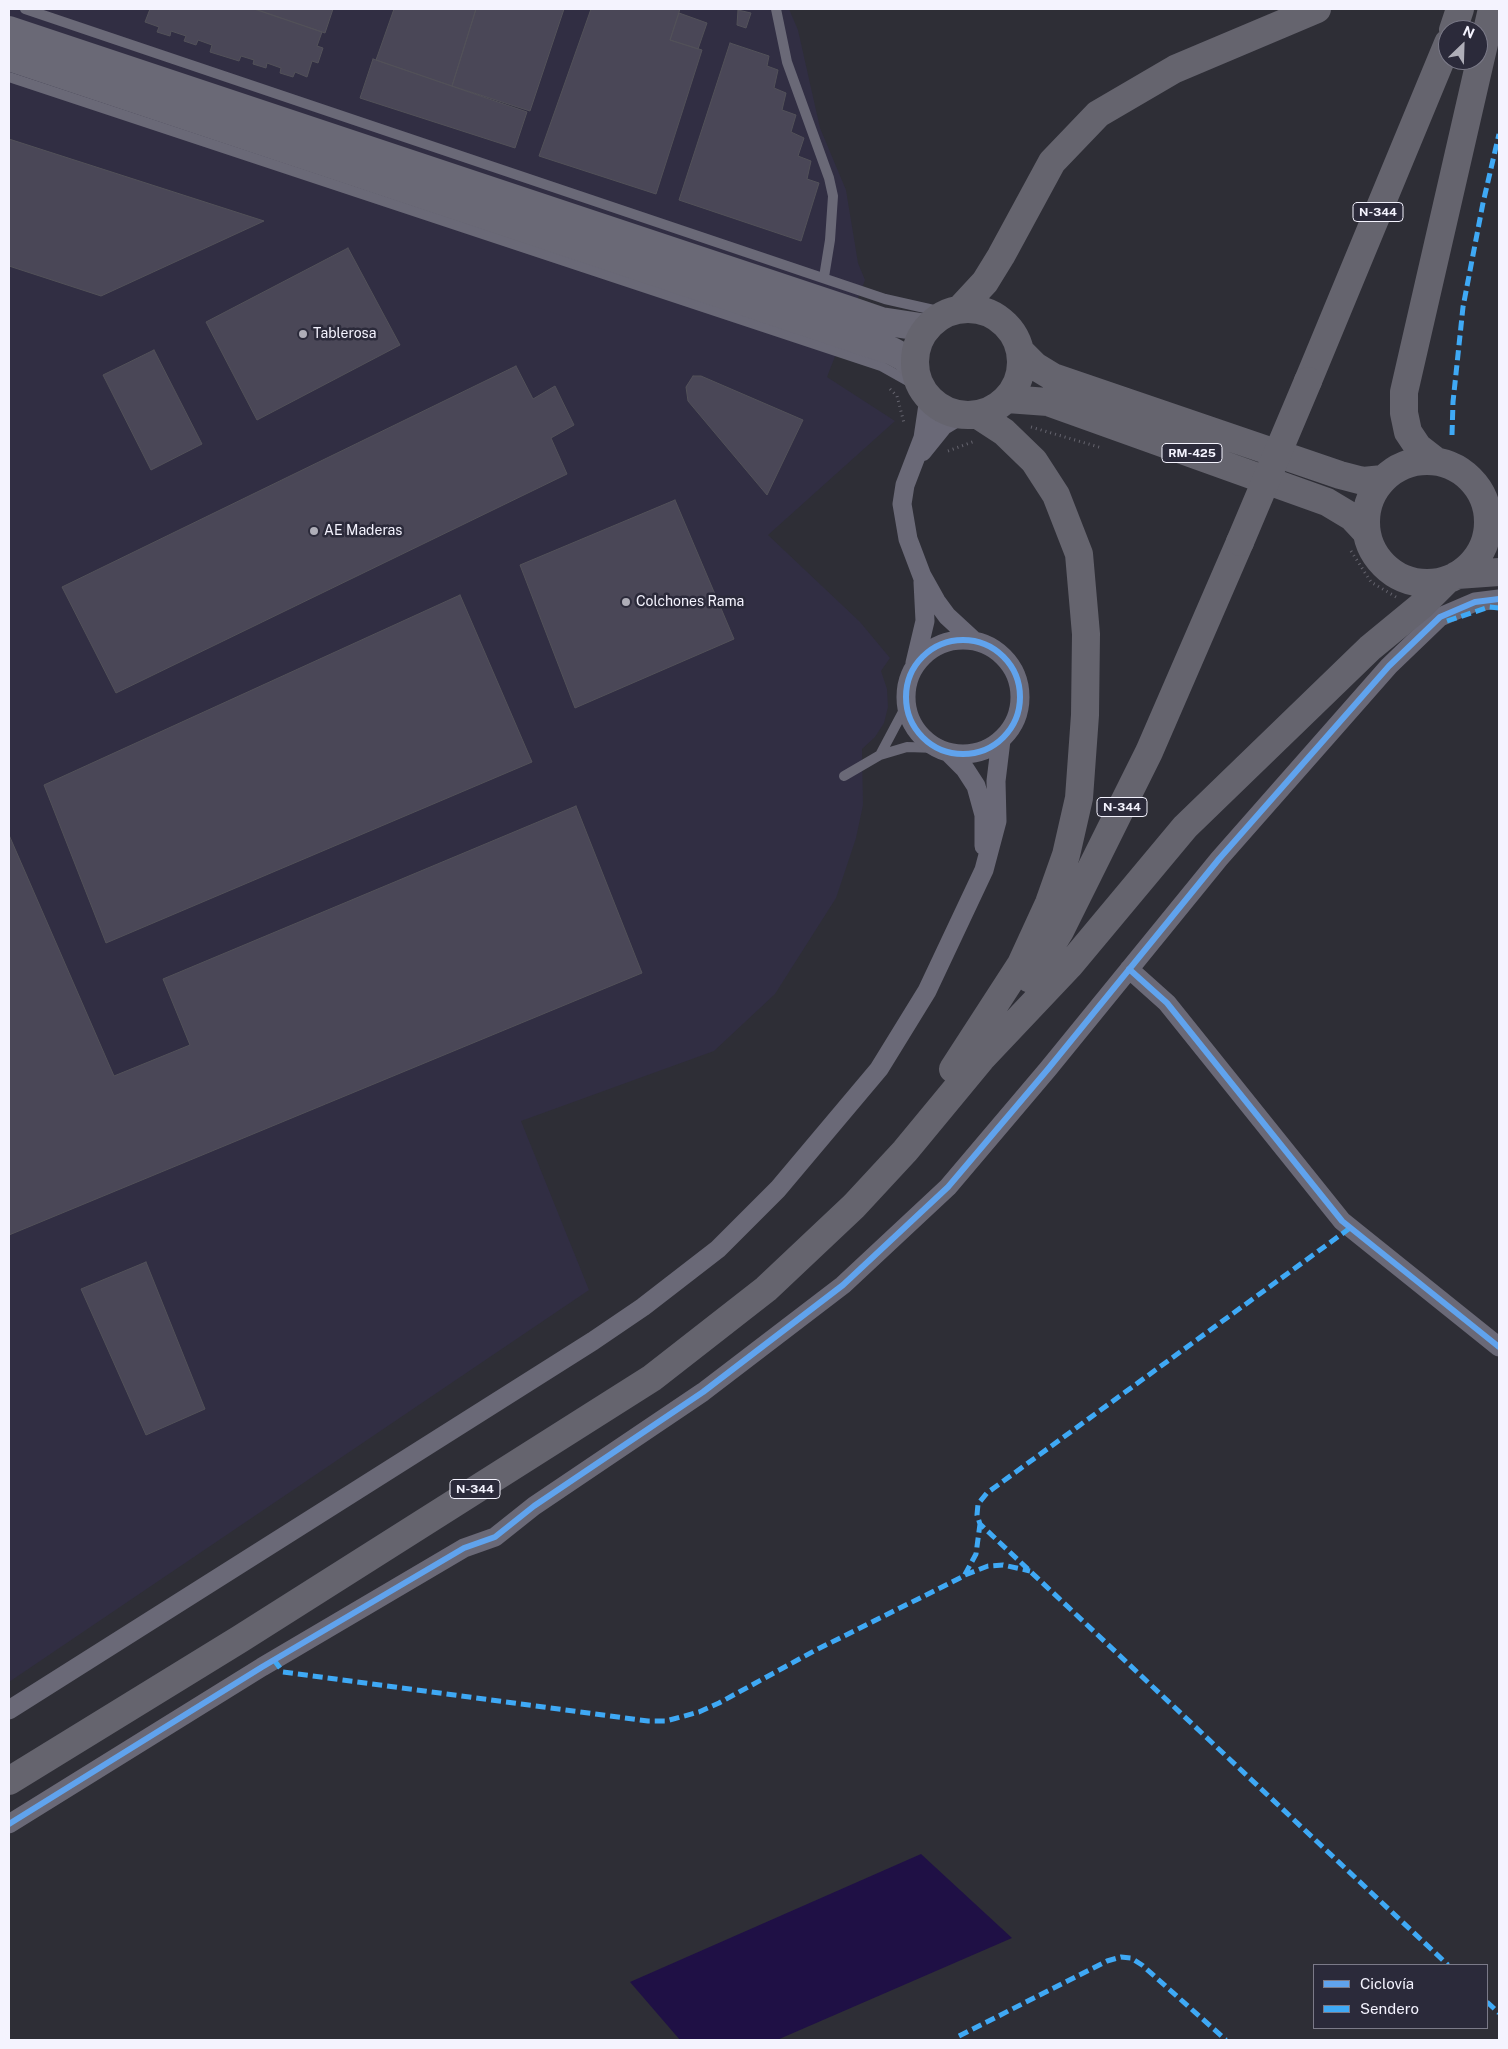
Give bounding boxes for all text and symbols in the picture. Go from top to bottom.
north arrow [1438,20,1488,70]
text: N [1460,23,1477,42]
road number: N-344 [1353,202,1403,222]
place label: Tablerosa [313,326,376,342]
marker: Tablerosa [297,328,309,340]
road number: RM-425 [1162,443,1222,462]
place label: AE Maderas [324,523,402,539]
marker: AE Maderas [308,525,320,537]
place label: Colchones Rama [636,594,744,610]
marker: Colchones Rama [620,596,632,608]
road number: N-344 [1097,798,1147,816]
road number: N-344 [450,1480,500,1498]
legend [1313,1964,1488,2029]
text: Ciclovía [1360,1975,1414,1992]
text: Sendero [1360,2000,1419,2017]

